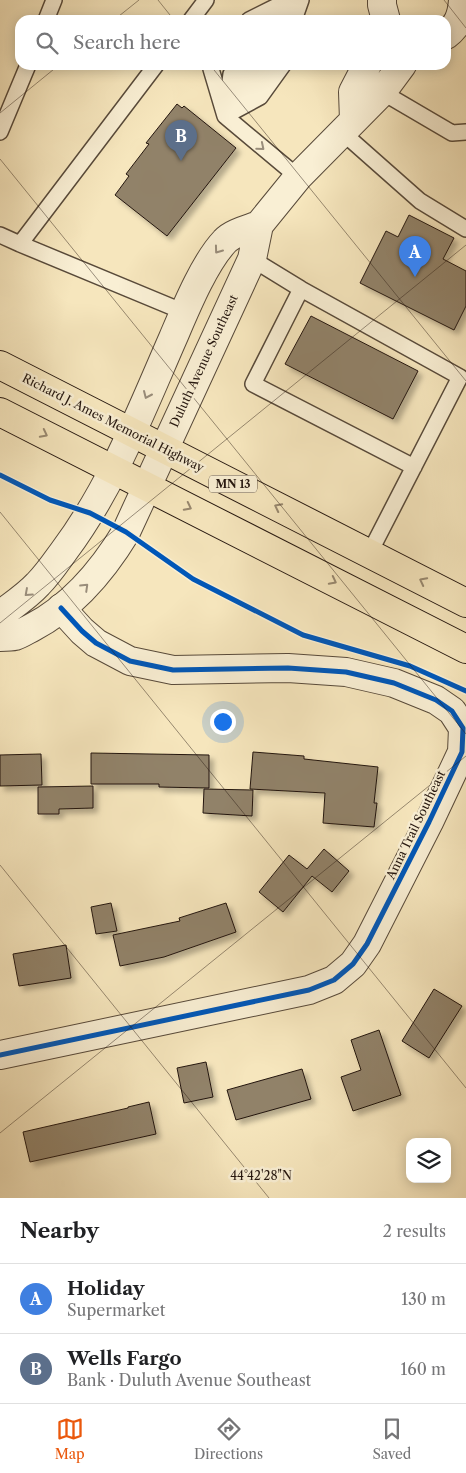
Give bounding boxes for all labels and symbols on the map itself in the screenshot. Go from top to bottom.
pin: B [165,120,197,161]
one-way arrow [255,141,264,149]
pin: A [399,236,431,277]
one-way arrow [216,244,224,253]
street label: Duluth Avenue Southeast [166,291,241,429]
street label: Richard J. Ames Memorial Highway [20,370,207,475]
one-way arrow [143,390,154,399]
one-way arrow [38,427,47,437]
road number: MN 13 [209,476,257,492]
one-way arrow [183,501,192,511]
one-way arrow [274,503,283,513]
one-way arrow [328,575,337,585]
one-way arrow [419,577,428,587]
one-way arrow [79,584,88,593]
one-way arrow [25,587,34,596]
your location [210,709,236,735]
street label: Anna Trail Southeast [382,767,449,883]
text: 44°42'28"N [230,1168,292,1183]

